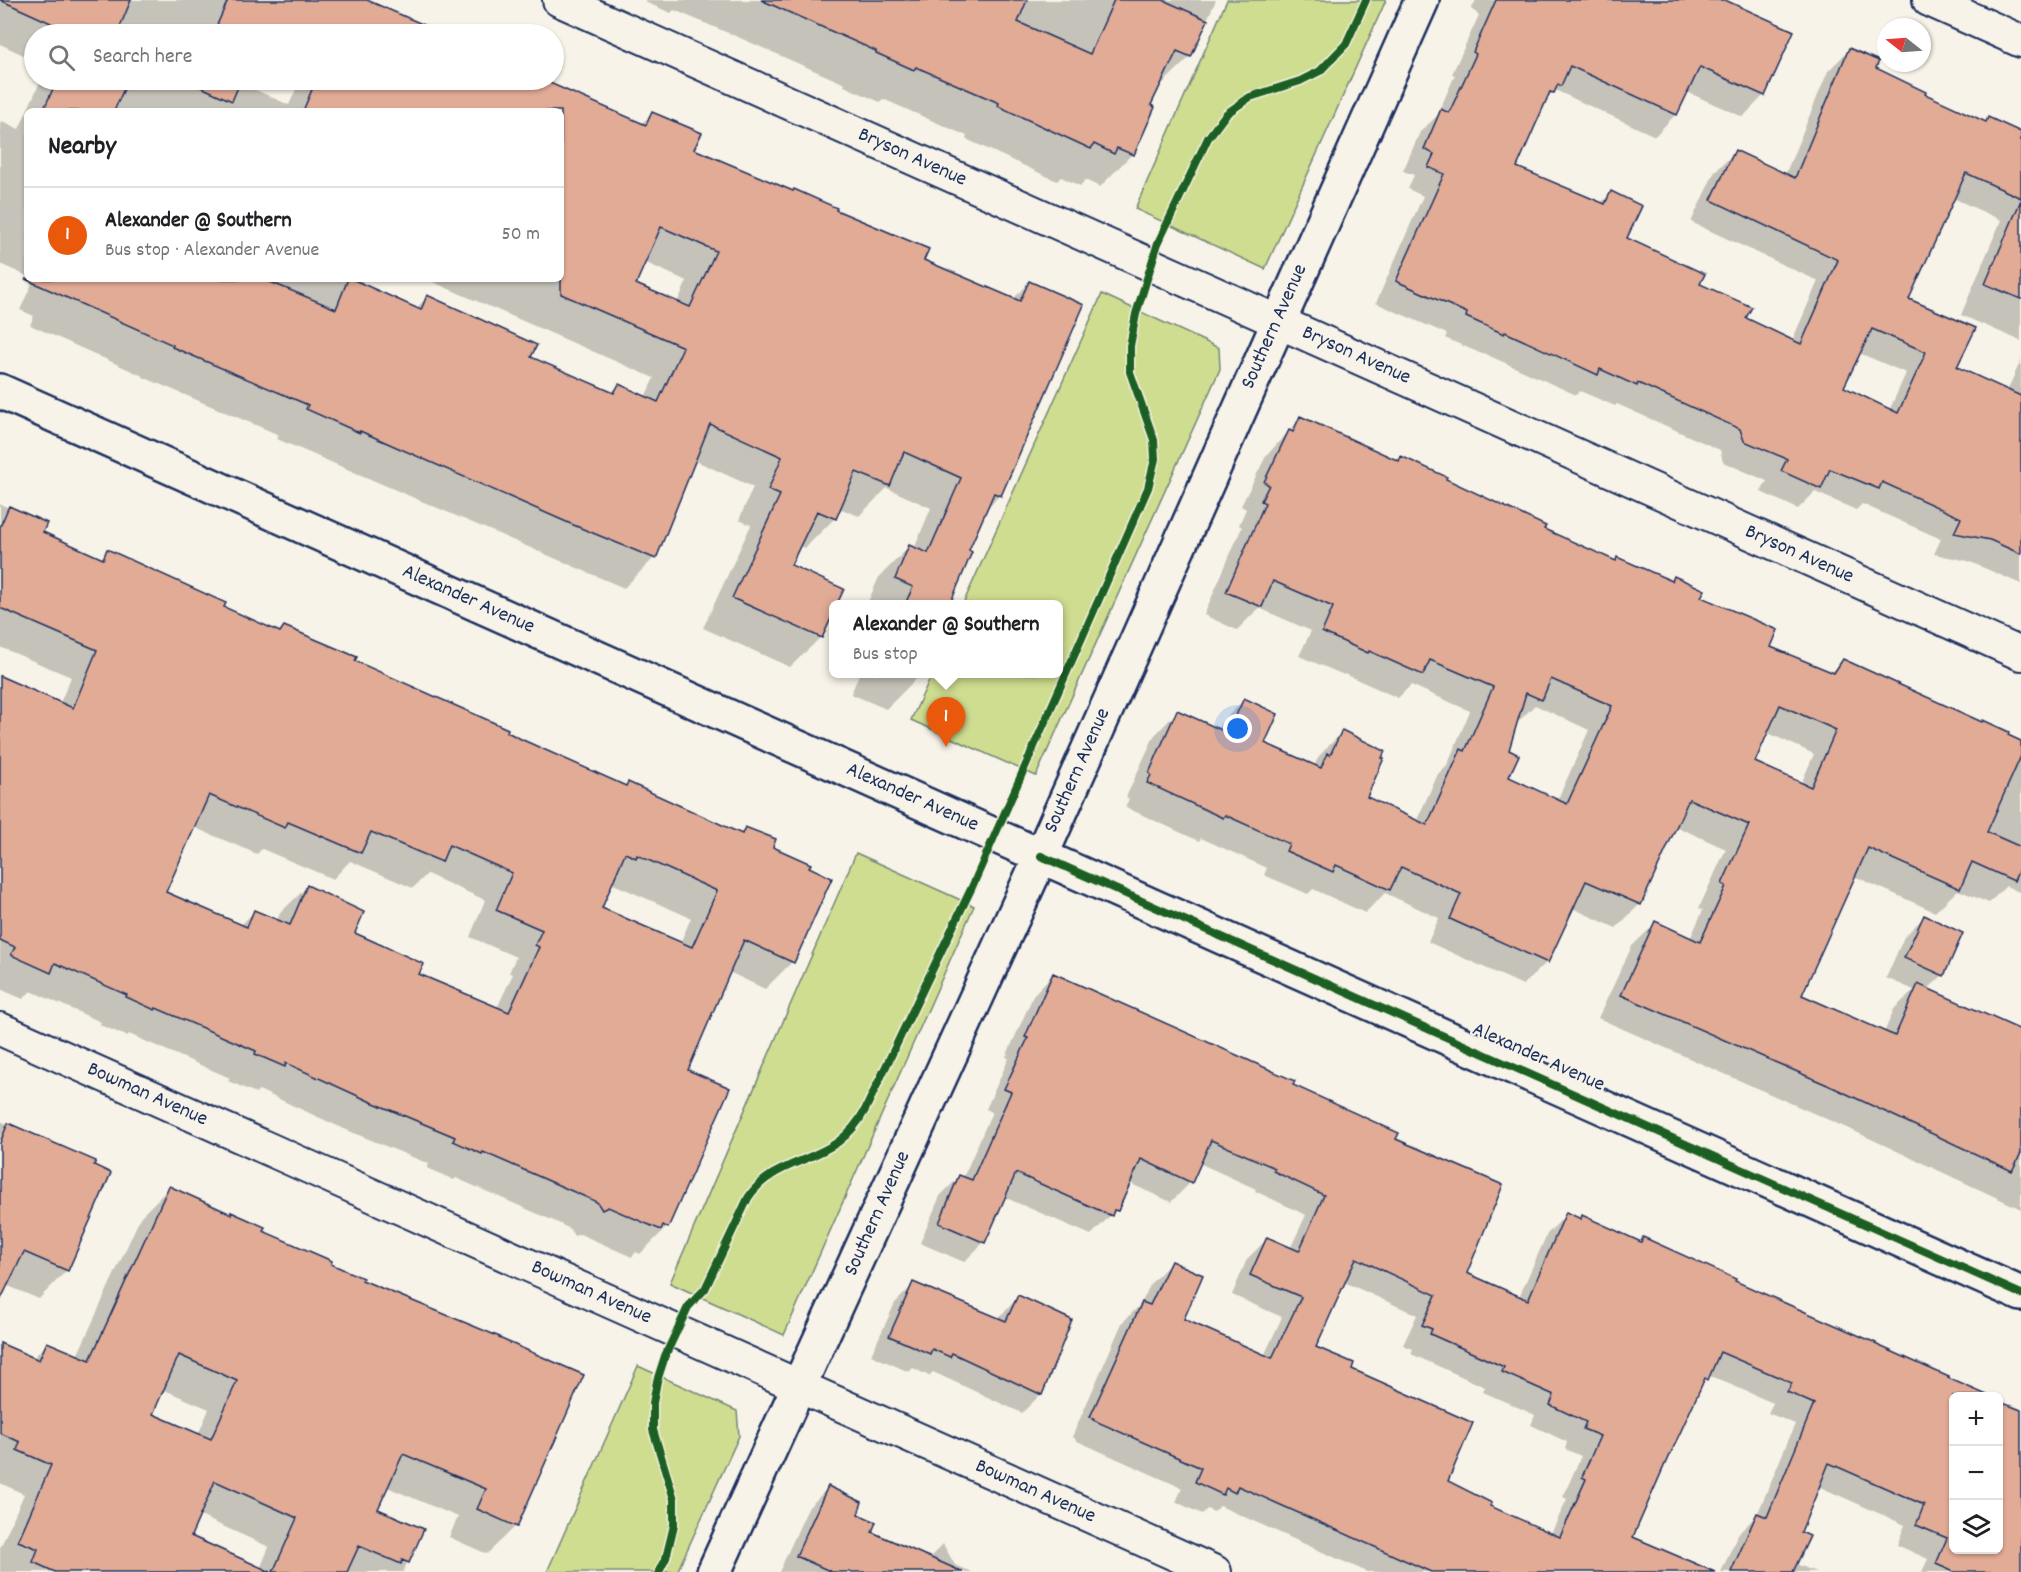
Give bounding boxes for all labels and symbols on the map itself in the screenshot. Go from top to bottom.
north arrow [1877,18,1931,72]
street label: Bryson Avenue [853,121,971,195]
street label: Southern Avenue [1234,260,1316,394]
street label: Bryson Avenue [1297,319,1415,393]
street label: Bryson Avenue [1740,518,1858,592]
street label: Alexander Avenue [397,557,539,643]
pin: 1 [926,698,966,747]
street label: Southern Avenue [1037,704,1119,838]
your location [1223,714,1252,743]
street label: Alexander Avenue [841,755,983,841]
street label: Alexander Avenue [1467,1015,1609,1101]
street label: Bowman Avenue [82,1055,212,1135]
street label: Southern Avenue [837,1147,919,1281]
street label: Bowman Avenue [526,1253,656,1333]
street label: Bowman Avenue [970,1452,1100,1532]

